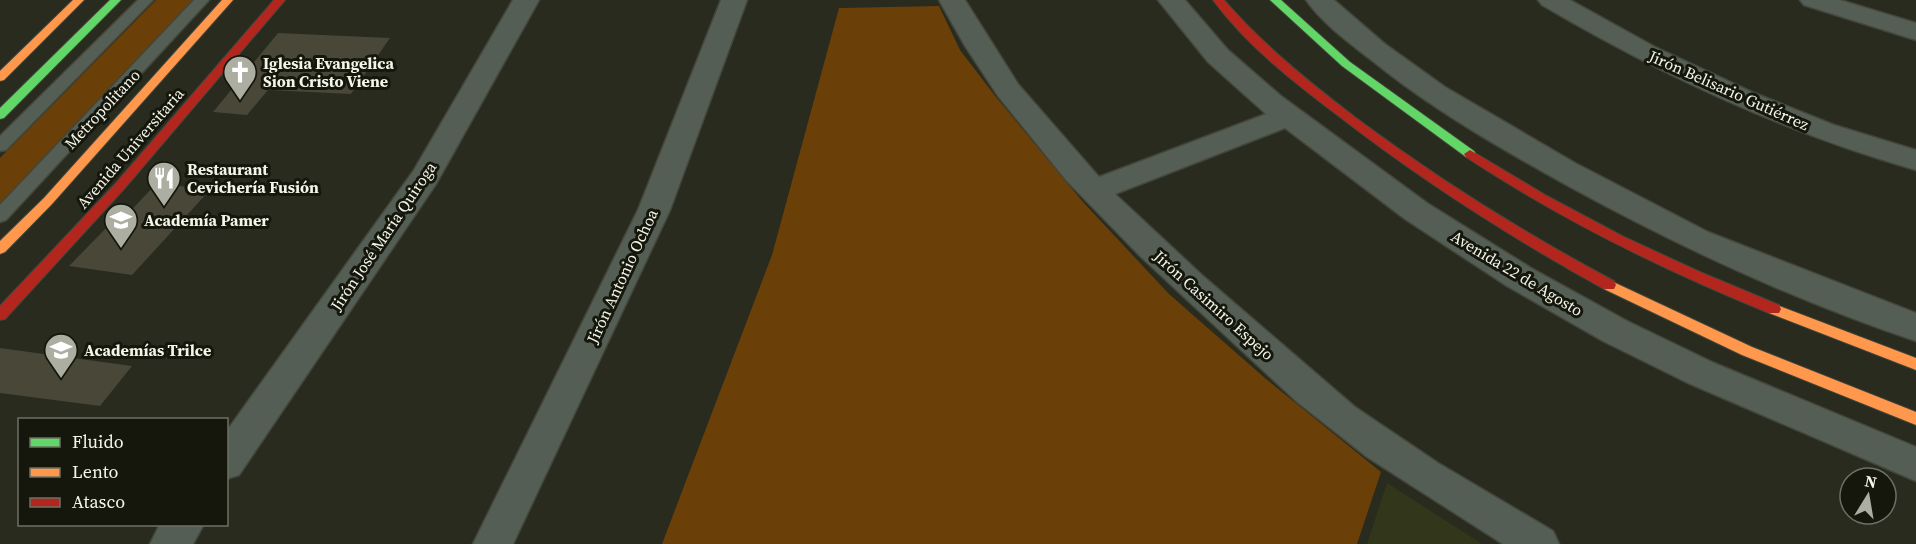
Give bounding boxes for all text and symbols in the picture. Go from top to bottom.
street label: Jirón Belisario Gutiérrez [1644,44,1813,135]
place label: Iglesia Evangelica Sion Cristo Viene [263,52,394,92]
church icon: Iglesia Evangelica Sion Cristo Viene [222,54,258,101]
street label: Metropolitano [59,64,145,154]
street label: Avenida Universitaria [71,82,189,213]
street label: Jirón José María Quiroga [324,157,442,316]
place label: Restaurant Cevichería Fusión [187,158,319,198]
restaurant icon: Restaurant Cevichería Fusión [146,160,182,207]
school or university icon: Academía Pamer [103,202,139,249]
street label: Jirón Antonio Ochoa [581,204,663,348]
place label: Academía Pamer [144,209,269,231]
street label: Avenida 22 de Agosto [1447,225,1587,321]
street label: Jirón Casimiro Espejo [1148,244,1279,365]
school or university icon: Academías Trilce [43,332,79,379]
place label: Academías Trilce [84,339,211,361]
legend [18,418,228,526]
text: Fluido [72,429,124,454]
text: Lento [72,459,119,484]
north arrow [1838,466,1898,526]
text: N [1863,469,1879,493]
text: Atasco [72,489,125,514]

